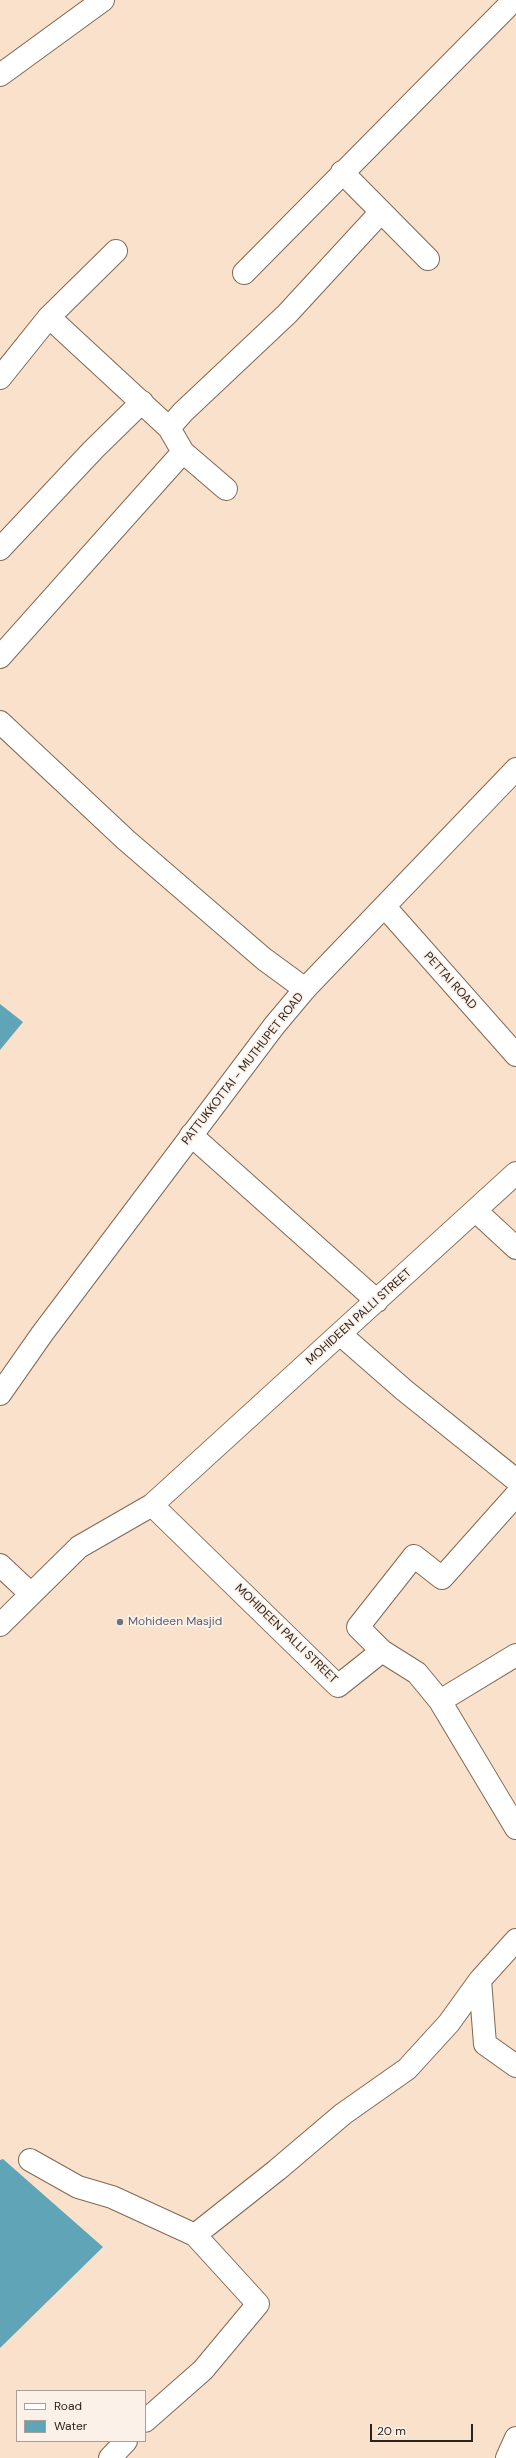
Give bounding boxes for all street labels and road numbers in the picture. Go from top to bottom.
street label: PETTAI ROAD [420,949,480,1013]
street label: PATTUKKOTTAI - MUTHUPET ROAD [179,990,307,1148]
street label: MOHIDEEN PALLI STREET [303,1266,415,1368]
street label: MOHIDEEN PALLI STREET [232,1581,340,1687]

